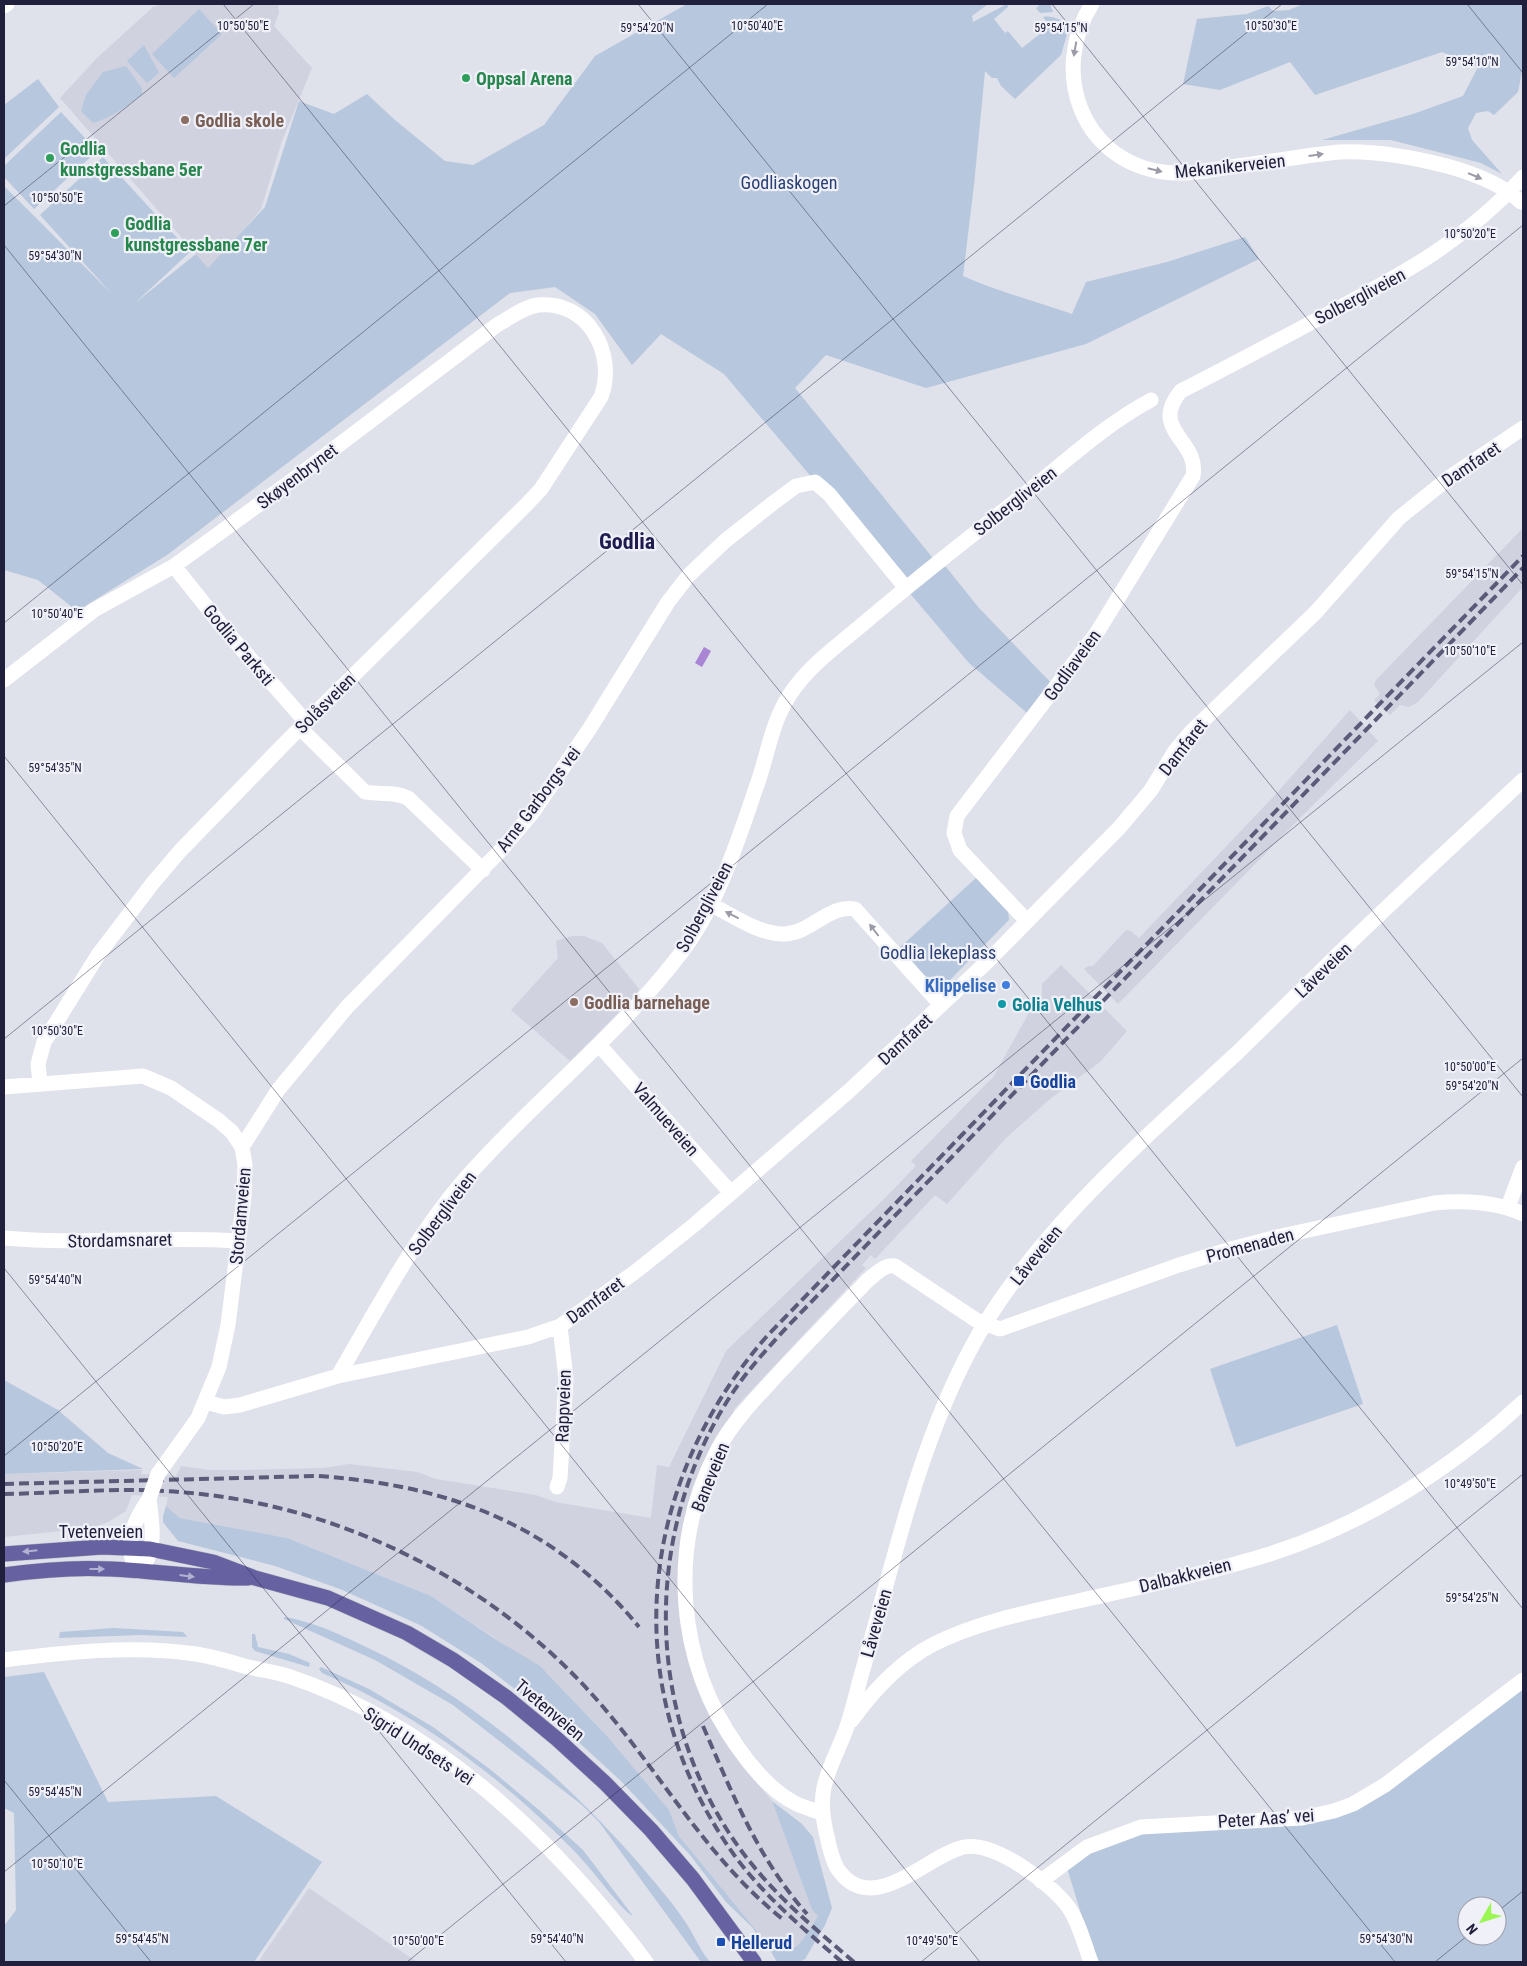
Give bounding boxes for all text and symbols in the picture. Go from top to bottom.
text: 10°50'50"E [217,19,269,33]
text: 10°50'40"E [731,19,783,33]
text: 10°50'30"E [1245,19,1297,33]
text: 59°54'20"N [620,21,674,35]
text: 59°54'15"N [1034,21,1088,35]
one-way arrow [1070,41,1078,57]
text: 59°54'10"N [1445,55,1499,69]
place label: Oppsal Arena [476,68,573,89]
marker: Oppsal Arena [460,72,472,84]
place label: Godlia skole [195,110,284,131]
marker: Godlia skole [179,114,191,126]
place label: Godlia kunstgressbane 5er [60,138,203,180]
street label: Mekanikerveien [1174,150,1286,182]
one-way arrow [1308,151,1324,159]
marker: Godlia kunstgressbane 5er [44,152,56,164]
one-way arrow [1148,166,1163,174]
park label: Godliaskogen [741,172,837,193]
one-way arrow [1468,173,1482,181]
text: 10°50'50"E [31,191,83,205]
place label: Godlia kunstgressbane 7er [125,213,268,255]
marker: Godlia kunstgressbane 7er [109,227,121,239]
text: 10°50'20"E [1444,227,1496,241]
text: 59°54'30"N [28,249,82,263]
street label: Solbergliveien [1311,263,1409,329]
street label: Damfaret [1438,437,1504,491]
street label: Skøyenbrynet [253,439,341,513]
street label: Solbergliveien [969,462,1061,540]
district label: Godlia [599,529,655,554]
text: 59°54'15"N [1445,567,1499,581]
street label: Godlia Parksti [199,600,279,690]
text: 10°50'40"E [31,607,83,621]
street label: Godliaveien [1039,625,1105,705]
text: 10°50'10"E [1444,644,1496,658]
street label: Solåsveien [290,668,360,738]
street label: Damfaret [1154,715,1212,779]
street label: Arne Garborgs vei [492,742,584,856]
text: 59°54'35"N [28,761,82,775]
street label: Solbergliveien [671,858,737,956]
one-way arrow [725,911,739,919]
one-way arrow [868,924,879,937]
street label: Låveveien [1290,938,1356,1002]
park label: Godlia lekeplass [880,942,996,963]
place label: Klippelise [925,975,996,996]
marker: Klippelise [1000,979,1012,991]
place label: Godlia barnehage [584,992,710,1013]
place label: Golia Velhus [1012,994,1102,1015]
marker: Godlia barnehage [568,996,580,1008]
marker: Golia Velhus [996,998,1008,1010]
street label: Damfaret [874,1009,936,1069]
text: 10°50'30"E [31,1024,83,1038]
text: 10°50'00"E [1444,1060,1496,1074]
place label: Godlia [1030,1071,1076,1092]
marker: Godlia [1012,1074,1026,1088]
street label: Valmueveien [628,1078,704,1160]
text: 59°54'20"N [1445,1079,1499,1093]
street label: Stordamveien [225,1167,255,1265]
street label: Solbergliveien [404,1167,480,1259]
street label: Låveveien [1006,1221,1066,1289]
street label: Promenaden [1204,1223,1296,1267]
street label: Stordamsnaret [68,1229,172,1251]
street label: Damfaret [562,1272,628,1328]
text: 59°54'40"N [28,1273,82,1287]
street label: Rappveien [551,1369,575,1443]
street label: Baneveien [687,1439,733,1515]
text: 10°50'20"E [31,1440,83,1454]
text: 10°49'50"E [1444,1477,1496,1491]
street label: Tvetenveien [59,1521,143,1542]
one-way arrow [22,1547,38,1555]
street label: Dalbakkveien [1137,1553,1233,1597]
one-way arrow [89,1565,105,1573]
one-way arrow [179,1572,195,1580]
street label: Låveveien [856,1586,896,1660]
text: 59°54'25"N [1445,1591,1499,1605]
street label: Tvetenveien [511,1675,589,1745]
street label: Sigrid Undsets vei [360,1703,478,1789]
text: 59°54'45"N [28,1785,82,1799]
street label: Peter Aas’ vei [1217,1804,1315,1832]
text: 10°50'10"E [31,1857,83,1871]
north arrow [1457,1896,1507,1946]
text: N [1463,1921,1481,1938]
text: 59°54'45"N [115,1932,169,1946]
text: 59°54'40"N [530,1932,584,1946]
place label: Hellerud [731,1932,792,1953]
text: 59°54'30"N [1359,1932,1413,1946]
text: 10°50'00"E [392,1934,444,1948]
text: 10°49'50"E [906,1934,958,1948]
marker: Hellerud [715,1936,727,1948]

